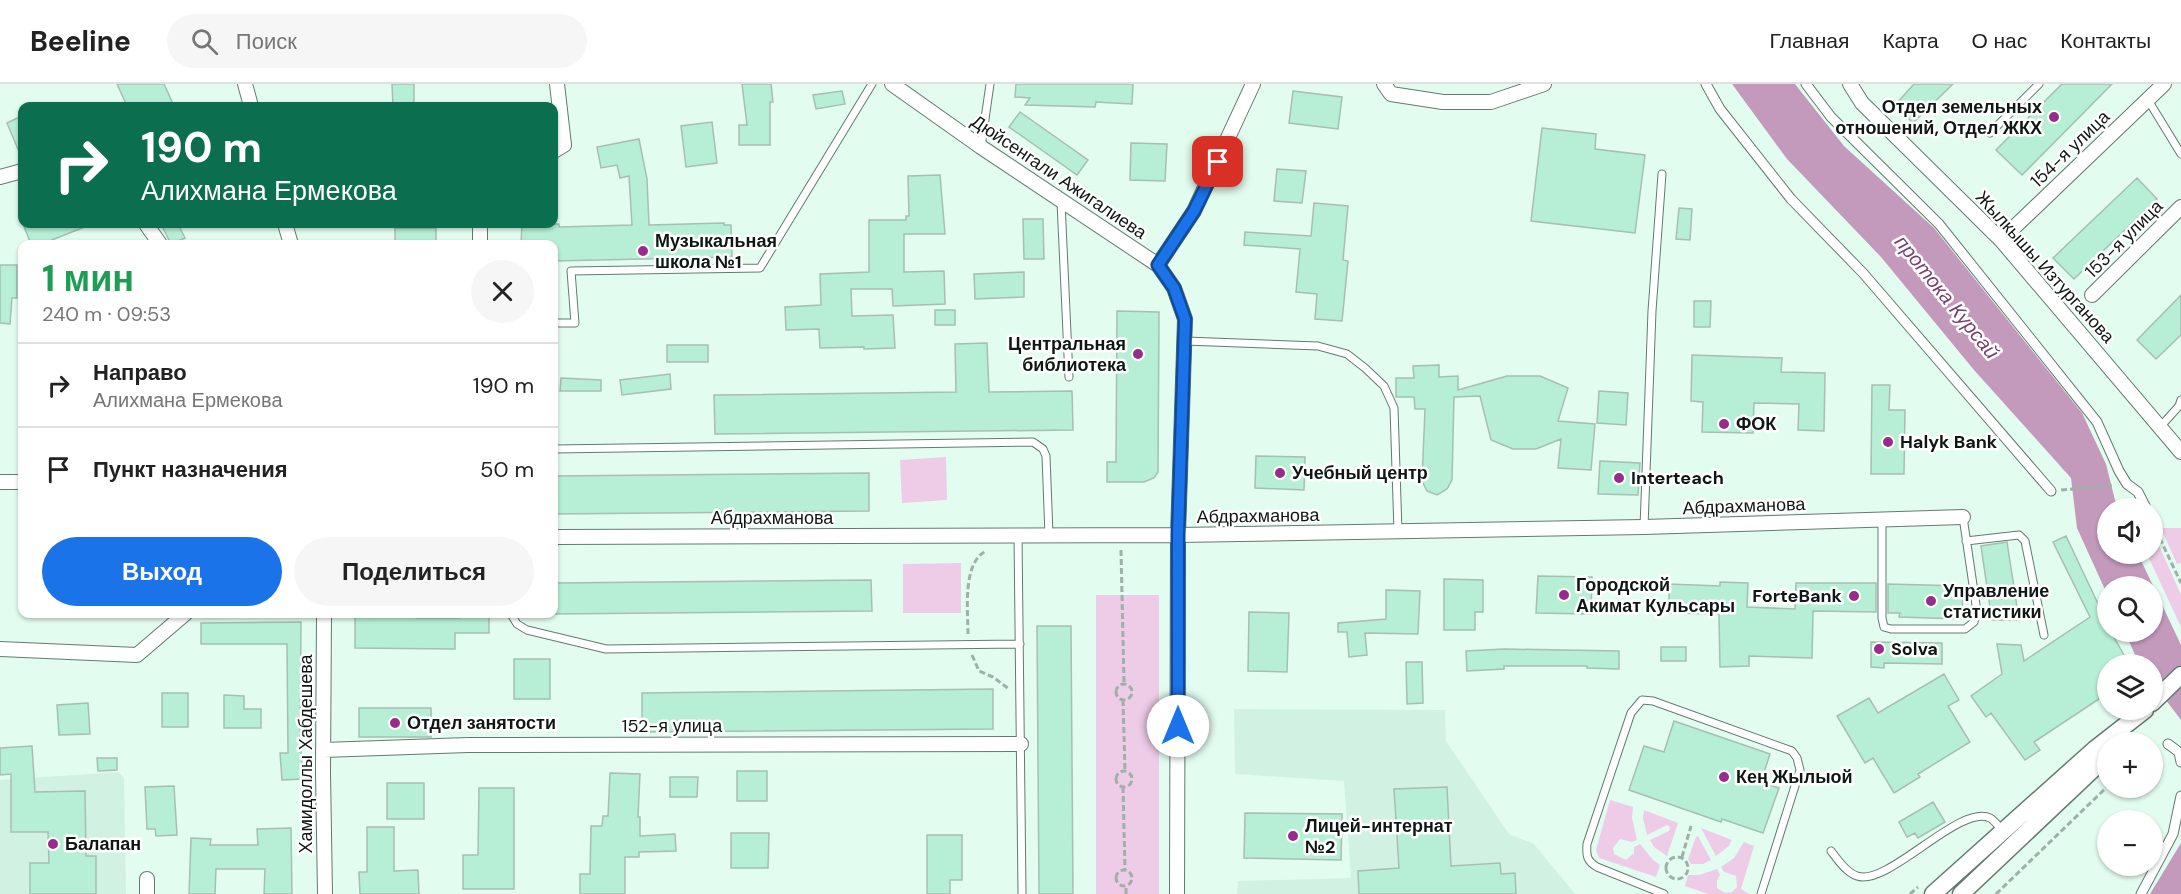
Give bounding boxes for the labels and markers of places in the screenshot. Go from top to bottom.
place label: Отдел земельных отношений, Отдел ЖКХ [1835,95,2042,140]
marker: Отдел земельных отношений, Отдел ЖКХ [2047,110,2061,124]
pin [1192,136,1243,187]
place label: Музыкальная школа №1 [655,229,777,274]
marker: Музыкальная школа №1 [636,244,650,258]
place label: Центральная библиотека [1008,332,1127,377]
marker: Центральная библиотека [1131,347,1145,361]
place label: ФОК [1736,412,1777,436]
marker: ФОК [1717,417,1731,431]
place label: Halyk Bank [1900,430,1998,454]
marker: Halyk Bank [1881,435,1895,449]
place label: Учебный центр [1292,461,1428,485]
marker: Учебный центр [1273,466,1287,480]
place label: Interteach [1631,466,1724,490]
marker: Interteach [1612,471,1626,485]
place label: Городской Акимат Кульсары [1576,573,1735,618]
place label: Управление статистики [1943,579,2049,624]
place label: ForteBank [1752,584,1843,608]
marker: Городской Акимат Кульсары [1557,588,1571,602]
marker: ForteBank [1847,589,1861,603]
marker: Управление статистики [1924,594,1938,608]
place label: Solva [1891,637,1938,661]
marker: Solva [1872,642,1886,656]
place label: Отдел занятости [407,711,556,735]
marker: Отдел занятости [388,716,402,730]
place label: Кең Жылыой [1736,765,1853,789]
marker: Кең Жылыой [1717,770,1731,784]
place label: Лицей-интернат №2 [1305,814,1453,859]
marker: Лицей-интернат №2 [1286,829,1300,843]
place label: Балапан [65,832,141,856]
marker: Балапан [46,837,60,851]

